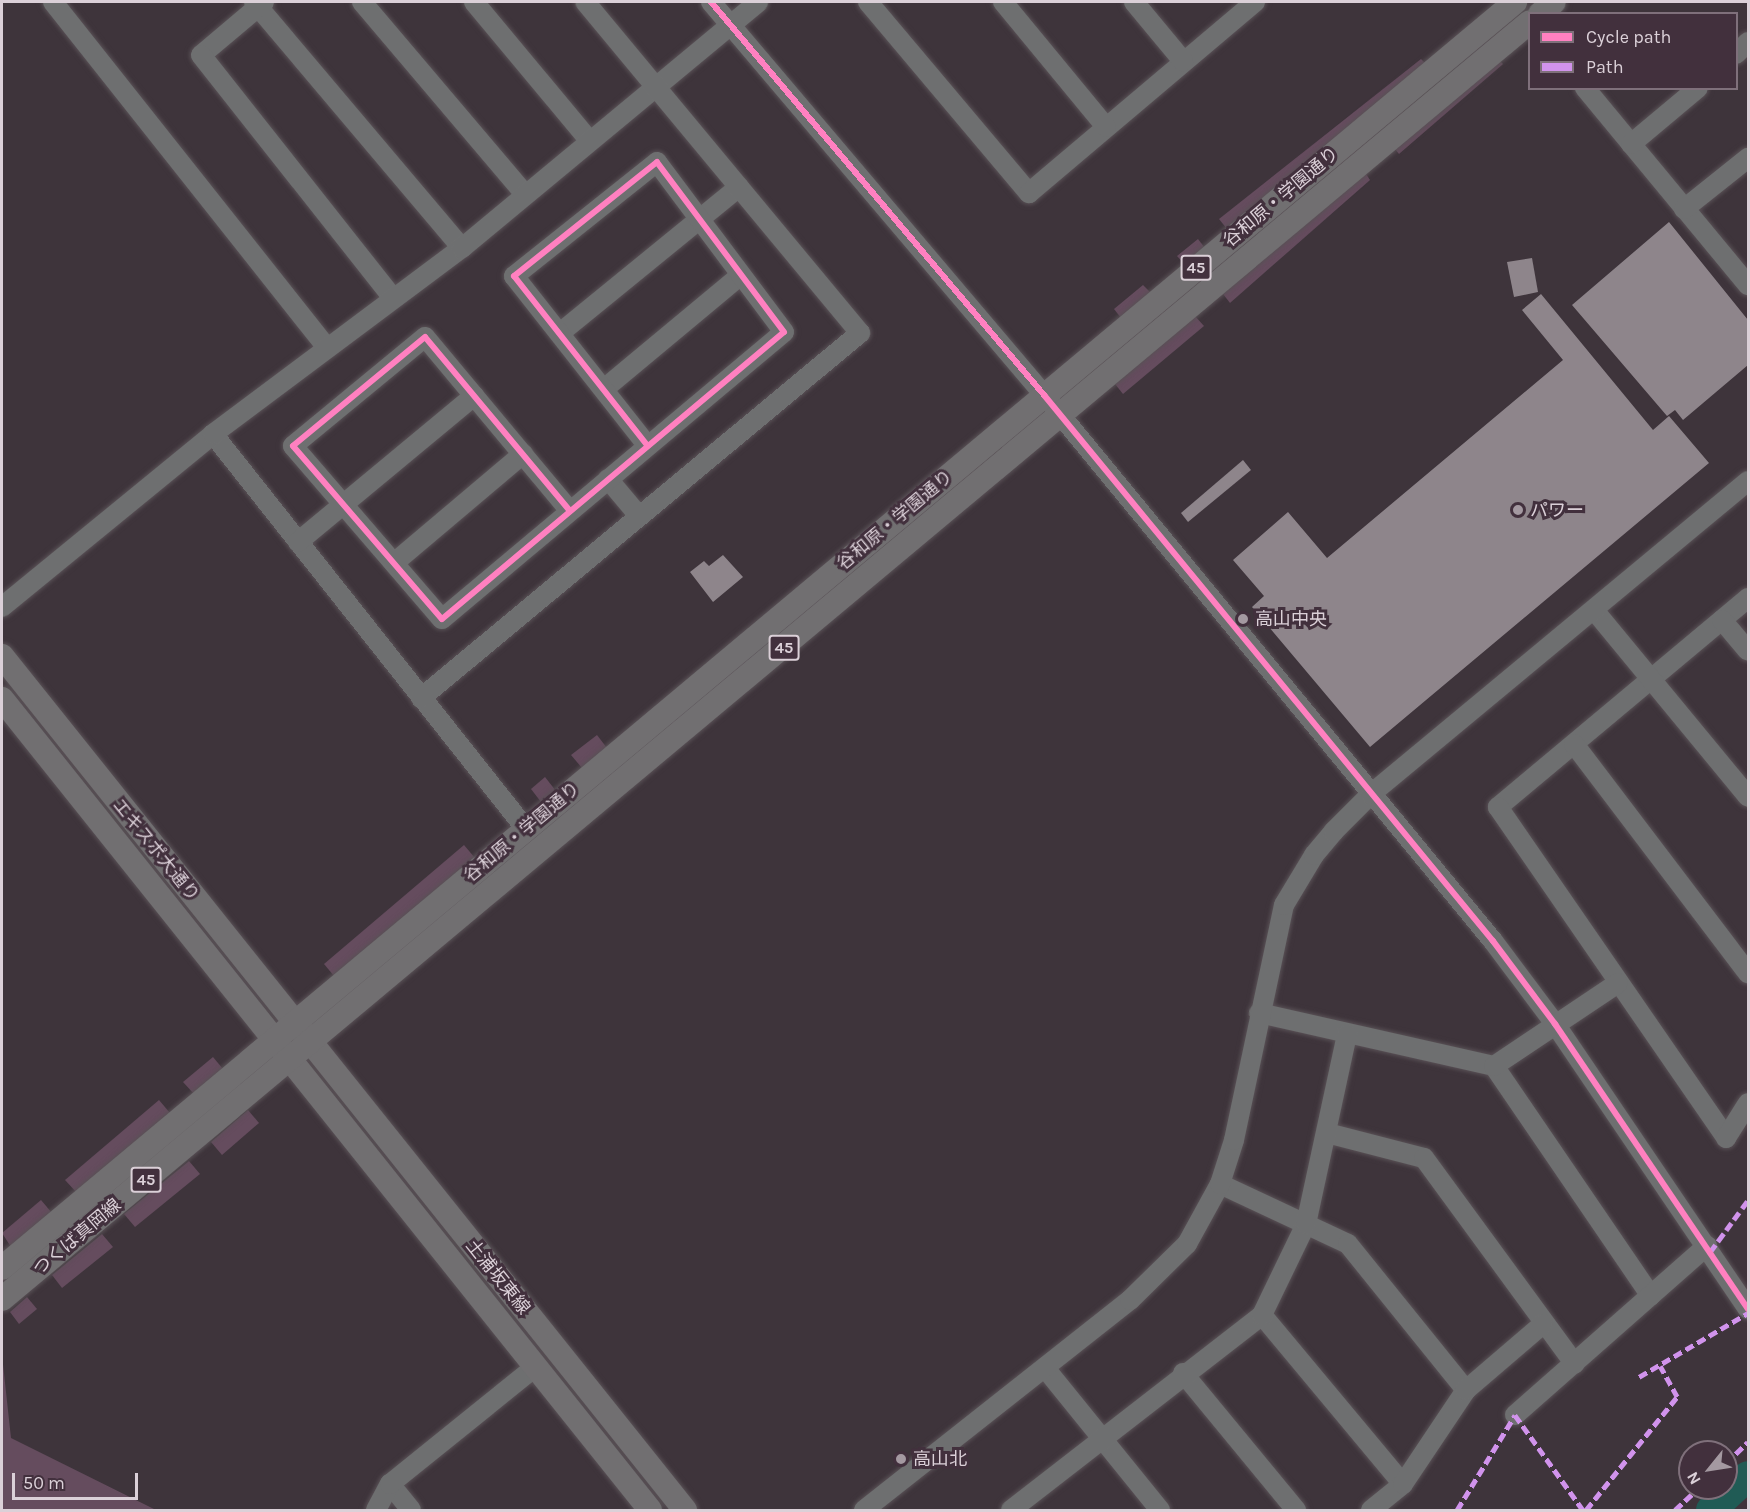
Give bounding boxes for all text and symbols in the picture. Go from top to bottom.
legend [1528,12,1738,90]
text: Cycle path [1586,26,1671,48]
text: Path [1586,56,1624,78]
street label: 谷和原・学園通り [1219,142,1343,252]
road number: 45 [1180,255,1212,281]
street label: 谷和原・学園通り [833,465,957,575]
place label: パワー [1530,499,1584,521]
marker: パワー [1511,503,1525,517]
place label: 高山中央 [1255,608,1327,630]
marker: 高山中央 [1236,612,1250,626]
road number: 45 [768,635,800,661]
street label: 谷和原・学園通り [460,777,584,887]
street label: エキスポ大通り [108,794,204,906]
road number: 45 [130,1167,162,1193]
street label: つくば真岡線 [29,1194,125,1280]
street label: 土浦坂東線 [461,1235,535,1319]
north arrow [1678,1440,1738,1500]
place label: 高山北 [913,1448,967,1470]
marker: 高山北 [894,1452,908,1466]
scale bar [15,1461,141,1499]
text: N [1683,1469,1705,1488]
text: 50 m [23,1472,65,1494]

